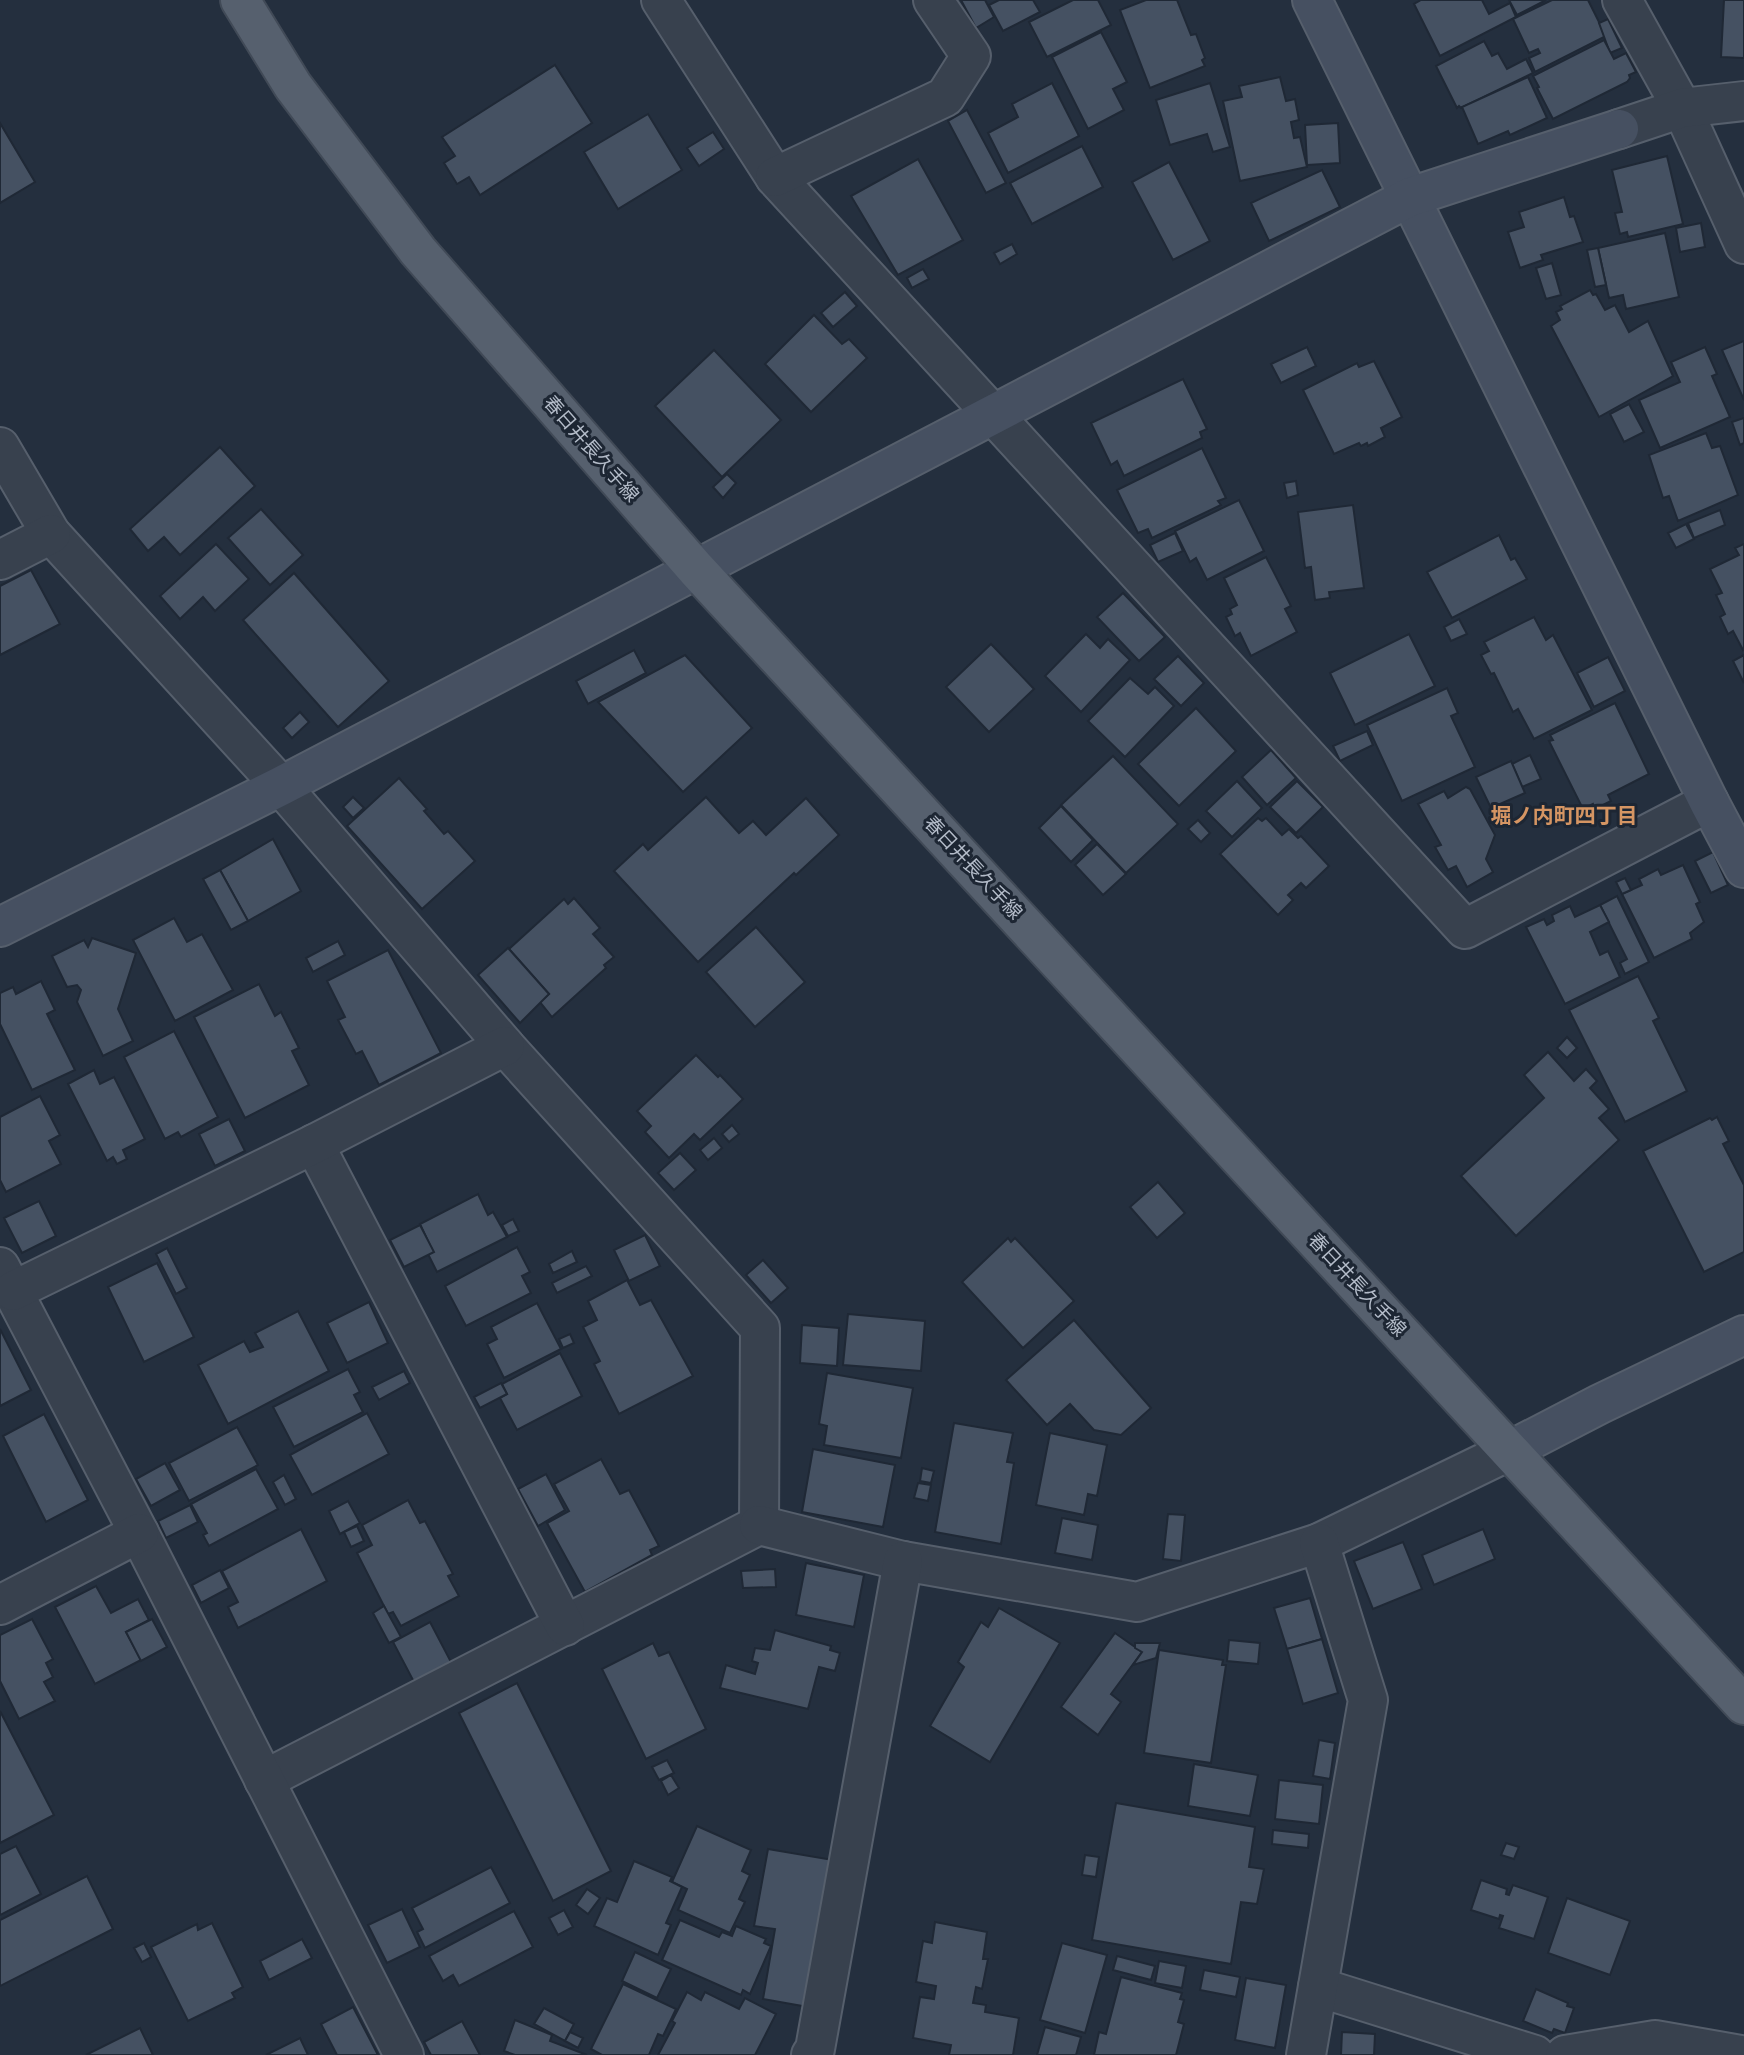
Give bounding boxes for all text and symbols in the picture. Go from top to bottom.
street label: 春日井長久手線 [539,392,643,506]
district label: 堀ノ内町四丁目 [1491,804,1638,829]
street label: 春日井長久手線 [920,812,1026,924]
street label: 春日井長久手線 [1304,1229,1410,1341]

